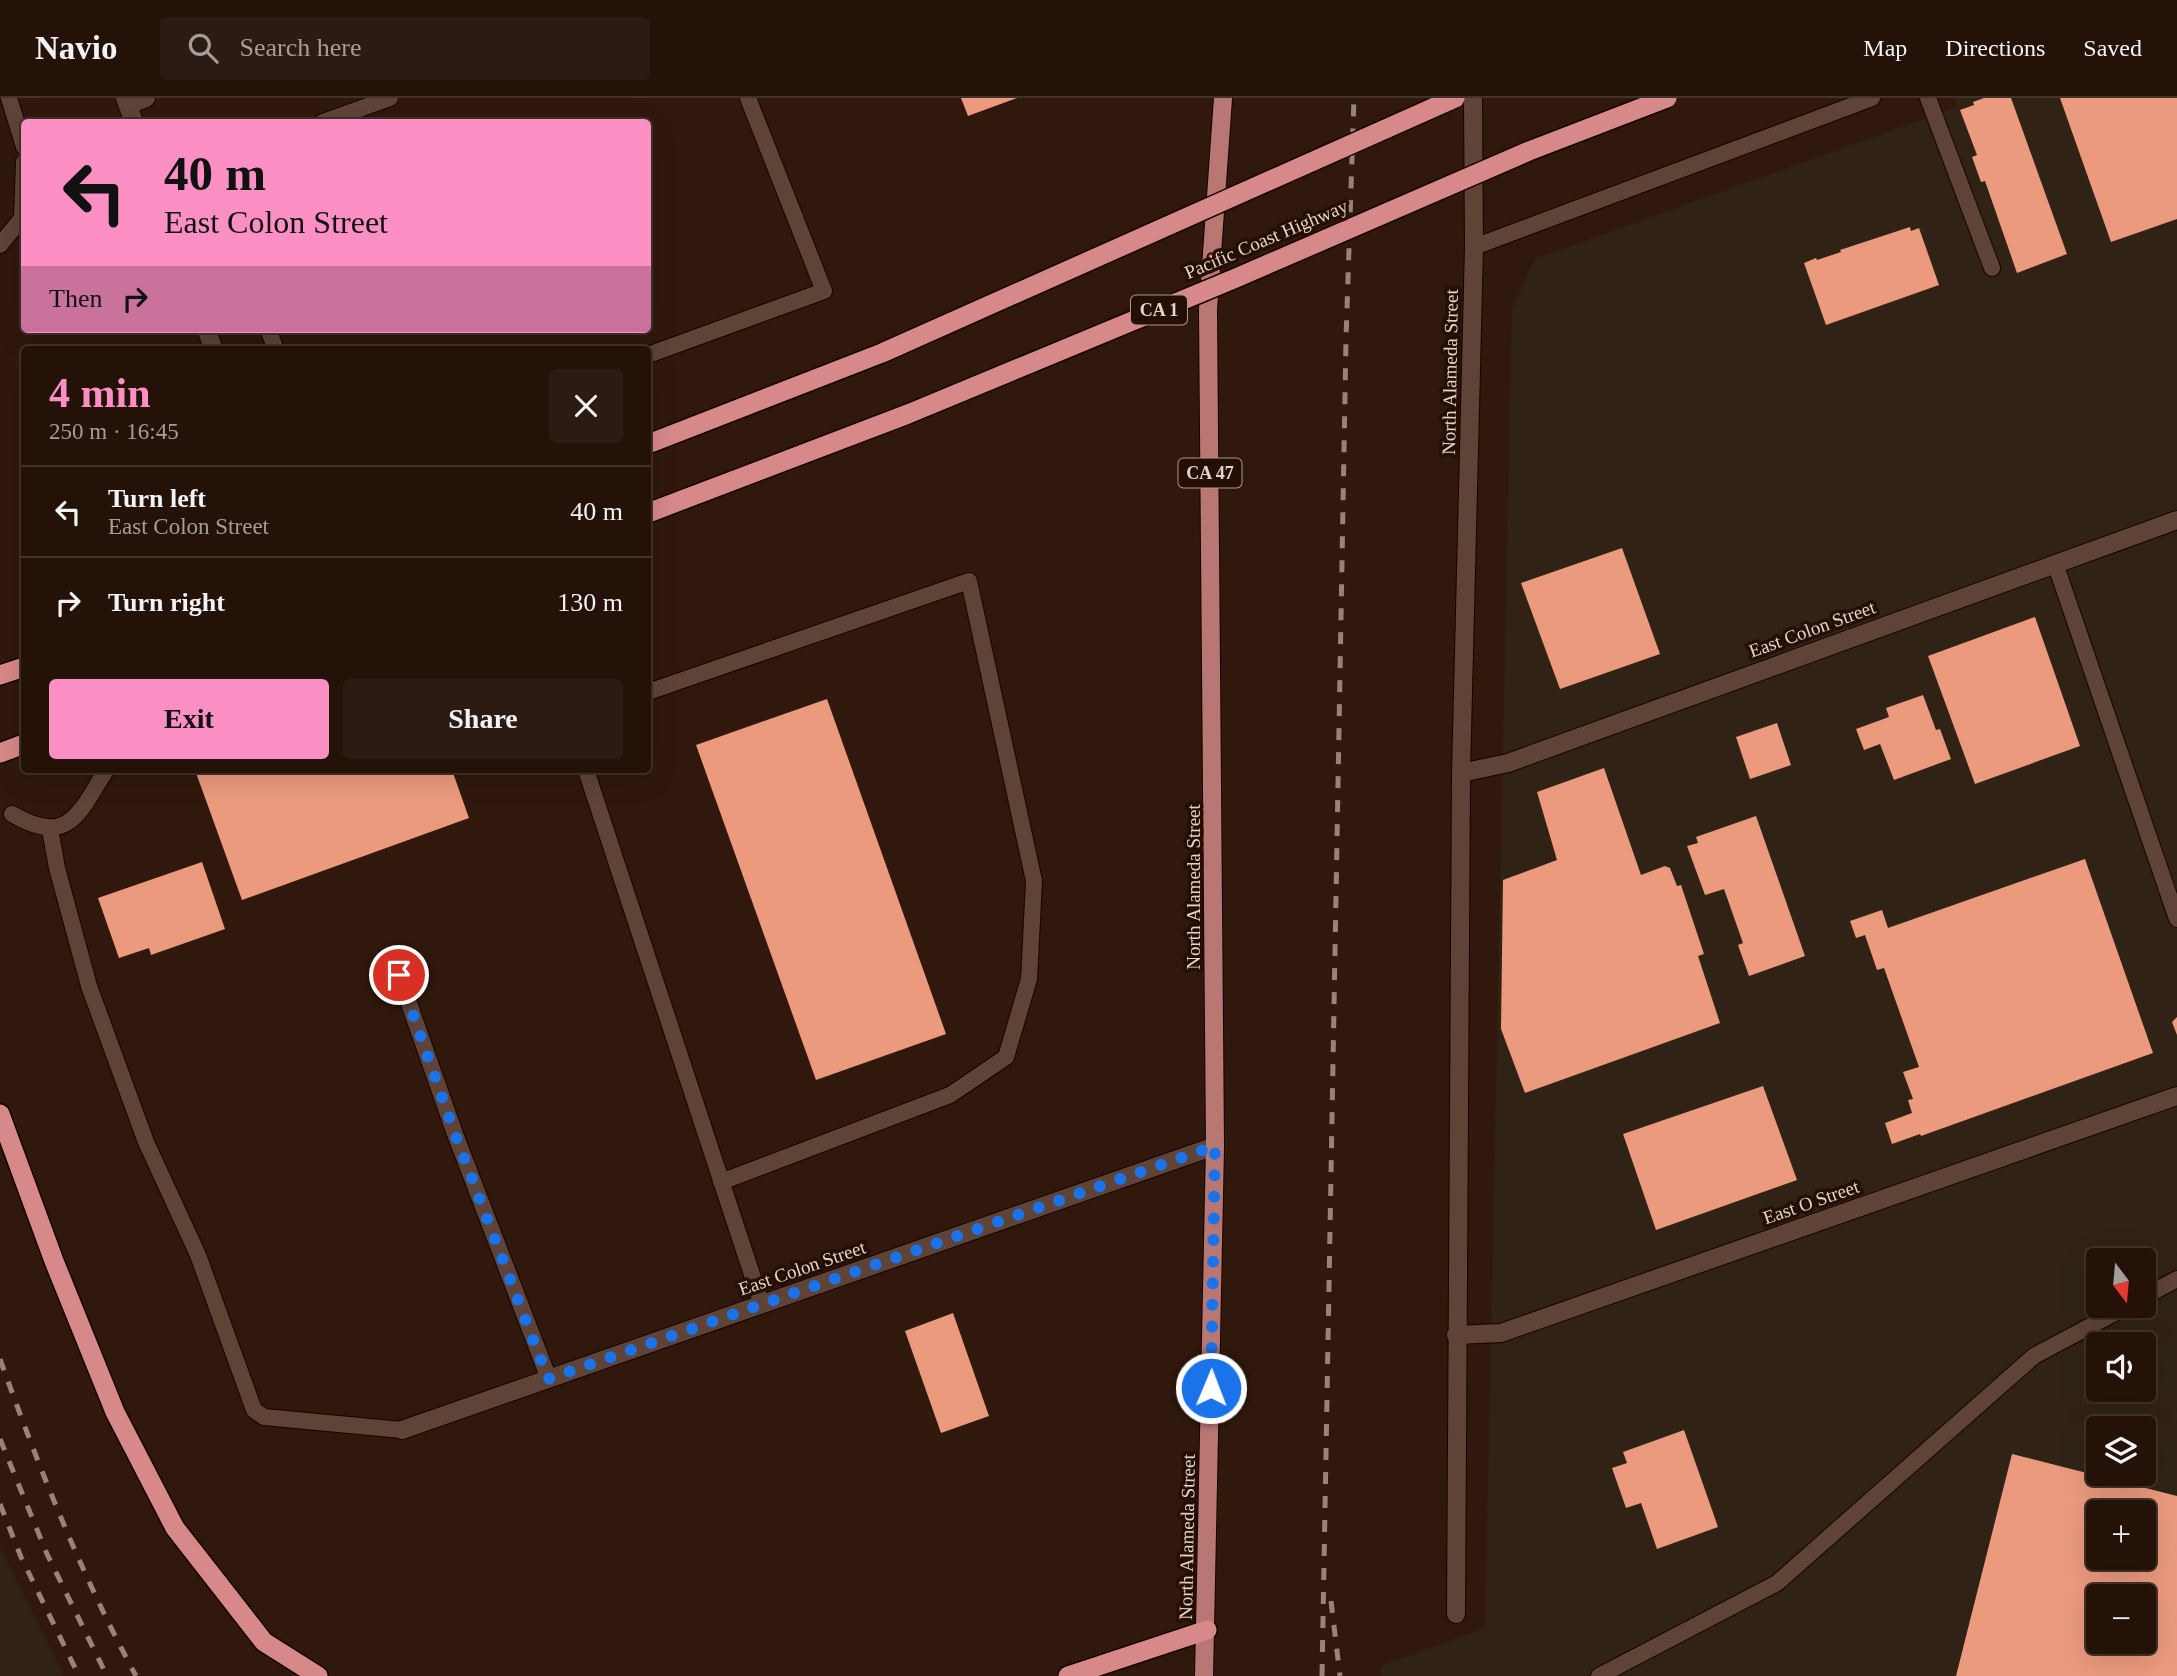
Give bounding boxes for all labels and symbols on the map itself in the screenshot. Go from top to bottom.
street label: Pacific Coast Highway [1181,195,1351,283]
street label: North Alameda Street [1438,288,1462,455]
road number: CA 1 [1131,295,1187,324]
road number: CA 47 [1178,458,1242,488]
street label: East Colon Street [1746,596,1879,662]
street label: North Alameda Street [1183,803,1204,970]
pin [369,945,429,1005]
street label: East O Street [1760,1176,1862,1228]
street label: East Colon Street [736,1236,869,1300]
north arrow [2086,1248,2156,1318]
position arrow [1174,1351,1248,1425]
street label: North Alameda Street [1175,1453,1199,1620]

